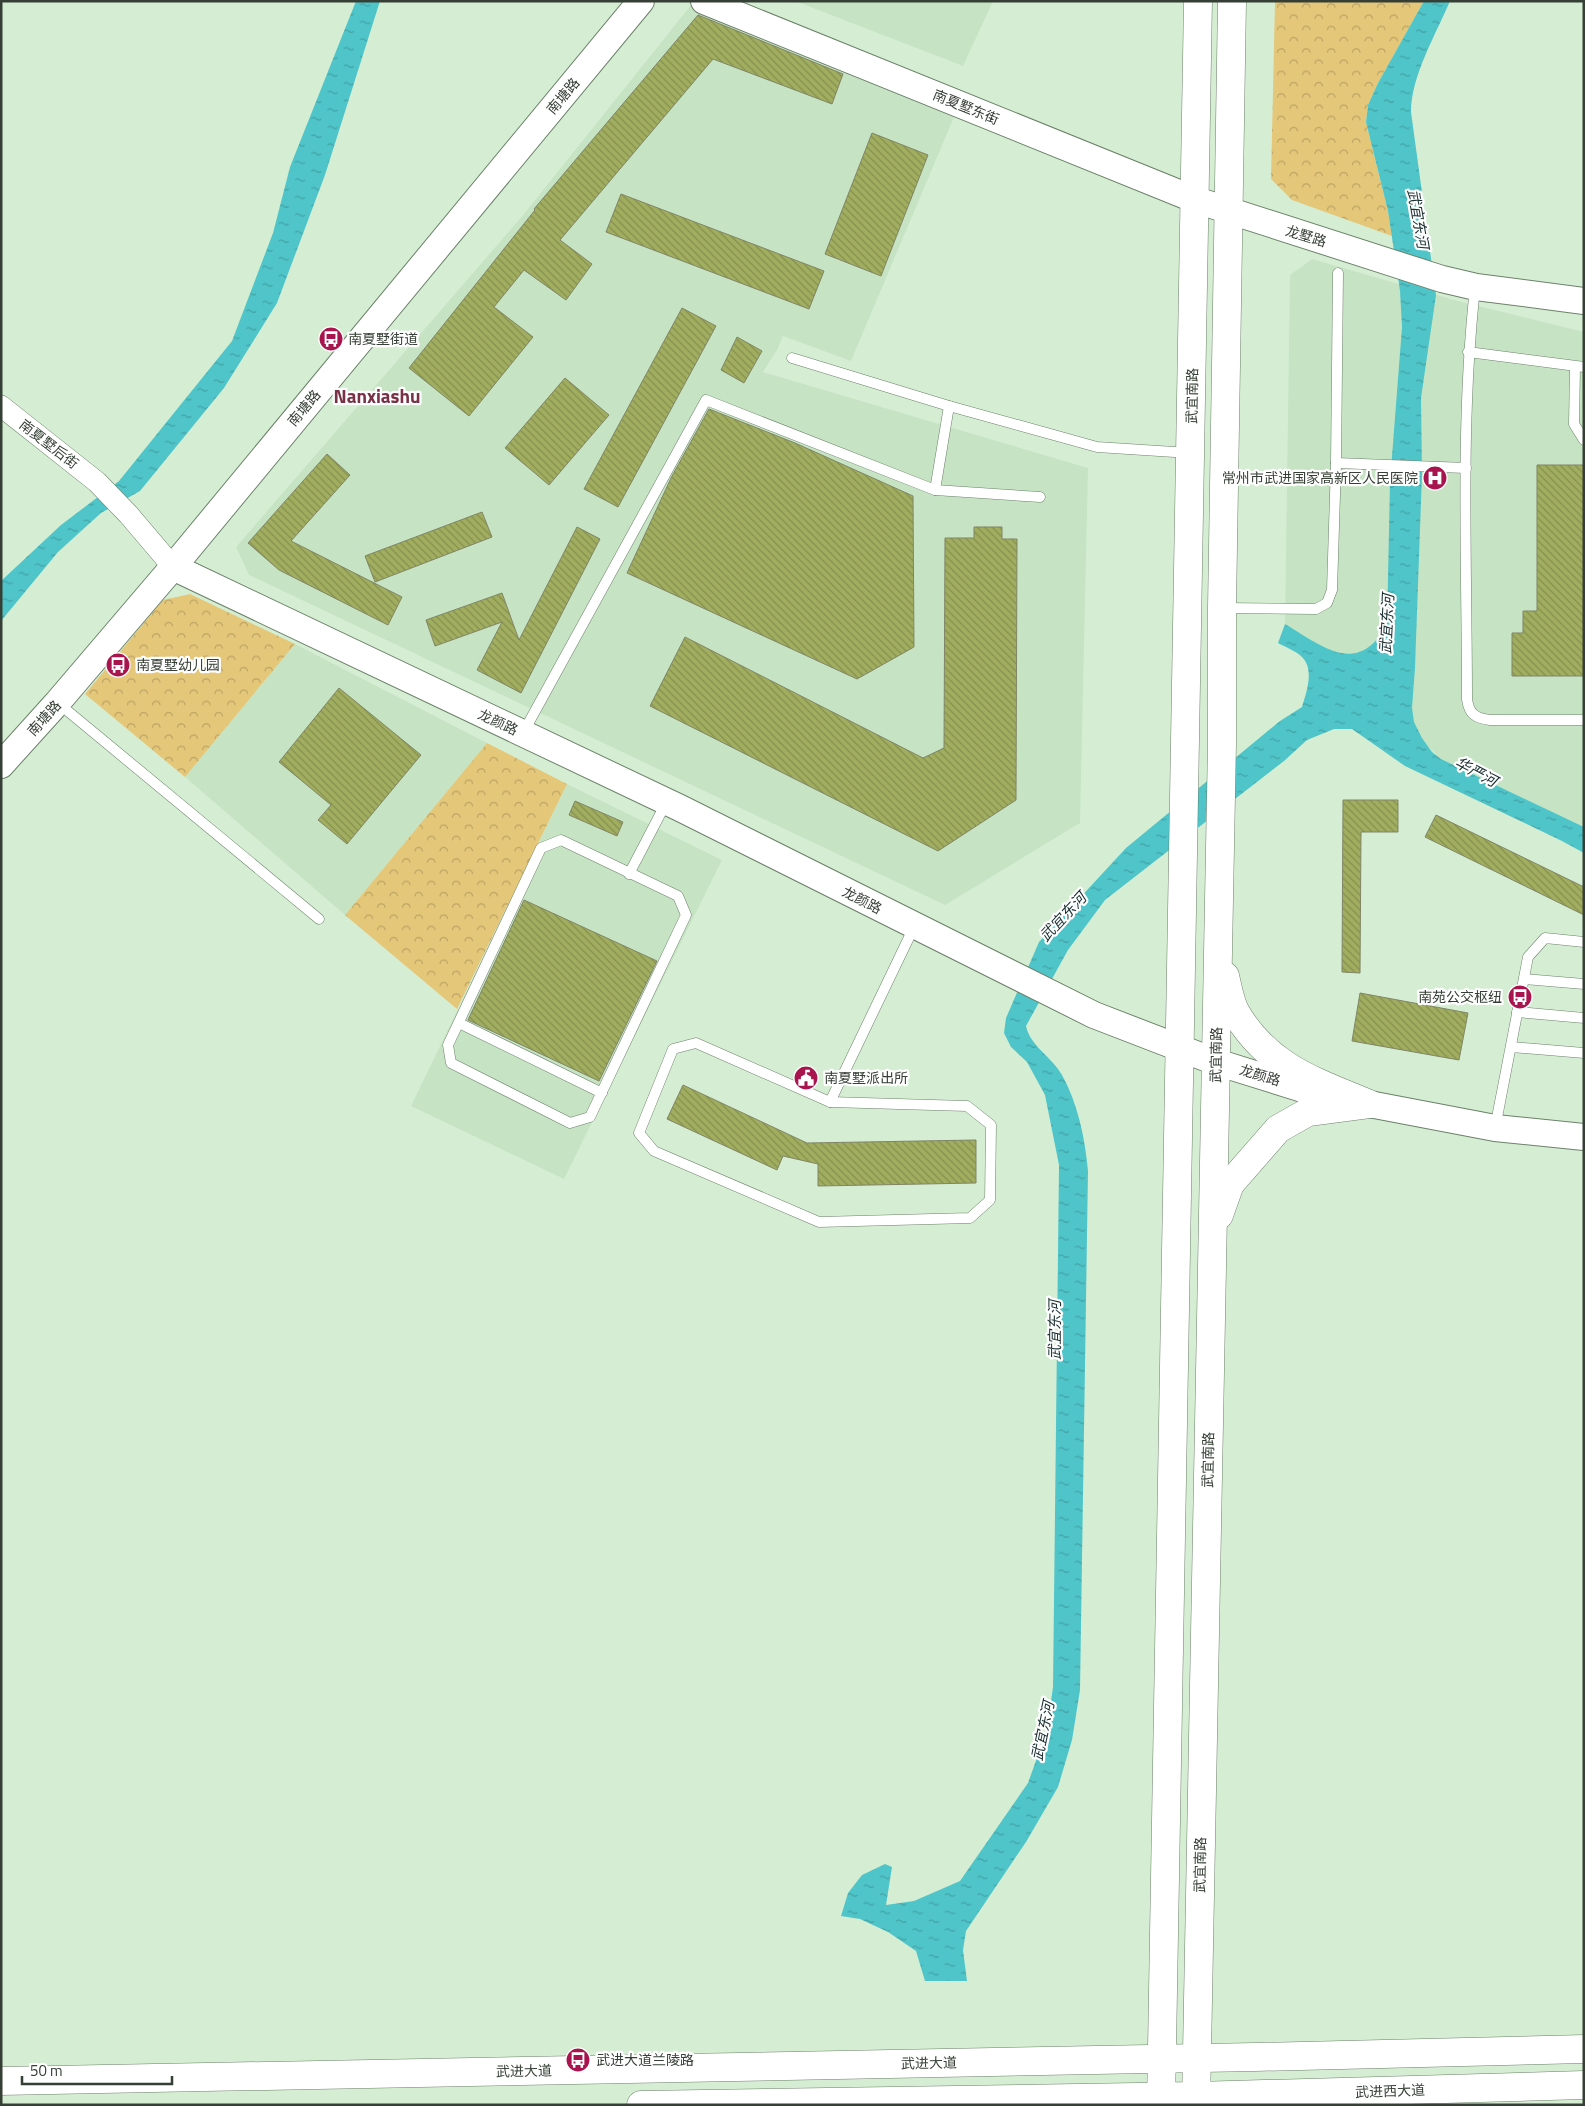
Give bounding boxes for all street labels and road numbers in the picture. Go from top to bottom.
street label: 南塘路 [541,73,584,119]
street label: 南夏墅东街 [930,84,1003,129]
street label: 龙墅路 [1283,219,1329,252]
street label: 武宜南路 [1181,368,1202,424]
street label: 南塘路 [282,385,325,431]
street label: 南夏墅后街 [15,414,83,473]
street label: 南塘路 [22,695,65,740]
street label: 龙颜路 [475,703,522,740]
street label: 龙颜路 [839,881,886,918]
street label: 武宜南路 [1205,1027,1226,1083]
street label: 龙颜路 [1237,1058,1283,1091]
street label: 武宜南路 [1197,1432,1218,1488]
street label: 武宜南路 [1189,1837,1210,1893]
street label: 武进大道 [901,2052,957,2073]
street label: 武进大道 [496,2060,552,2081]
street label: 武进西大道 [1355,2079,1425,2102]

